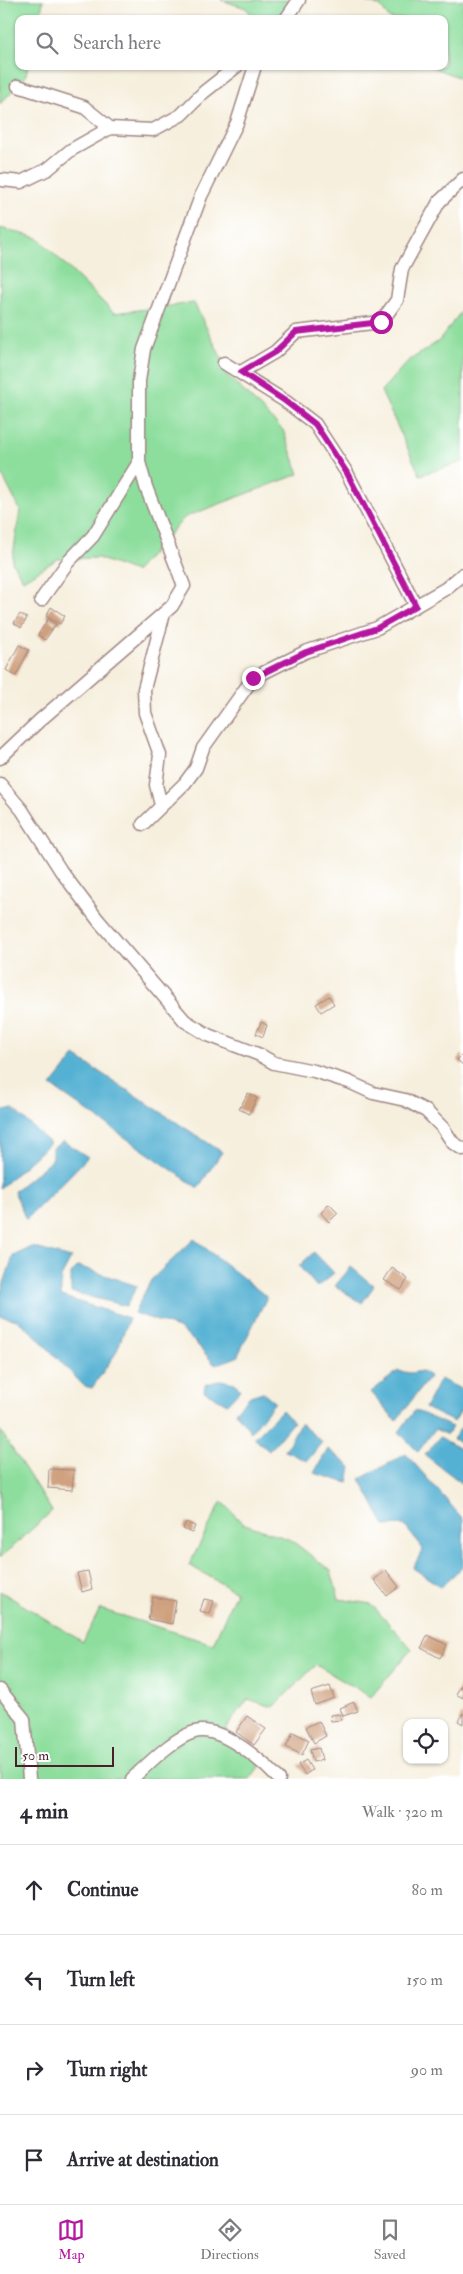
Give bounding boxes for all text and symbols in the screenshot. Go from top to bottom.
search box [15,15,448,70]
icon: search [33,29,61,57]
text: Search here [73,31,161,55]
route start [370,311,393,334]
route end [242,667,265,690]
map controls [403,1719,448,1764]
button: locate [403,1719,448,1764]
scale bar [15,1744,114,1767]
text: 50 m [22,1747,49,1764]
text: 4 min [20,1798,68,1825]
text: Walk · 320 m [362,1802,443,1822]
icon: ahead [20,1876,48,1904]
text: Continue [67,1878,138,1902]
text: 80 m [412,1880,443,1900]
icon: left [20,1966,48,1994]
text: Turn left [67,1968,135,1992]
text: 150 m [406,1970,443,1990]
icon: right [20,2056,48,2084]
text: Turn right [67,2058,147,2082]
text: 90 m [411,2060,443,2080]
icon: arrive [20,2146,48,2174]
text: Arrive at destination [67,2148,219,2172]
tab: Map [57,2216,85,2263]
tab: Directions [200,2216,259,2263]
tab: Saved [374,2216,406,2263]

